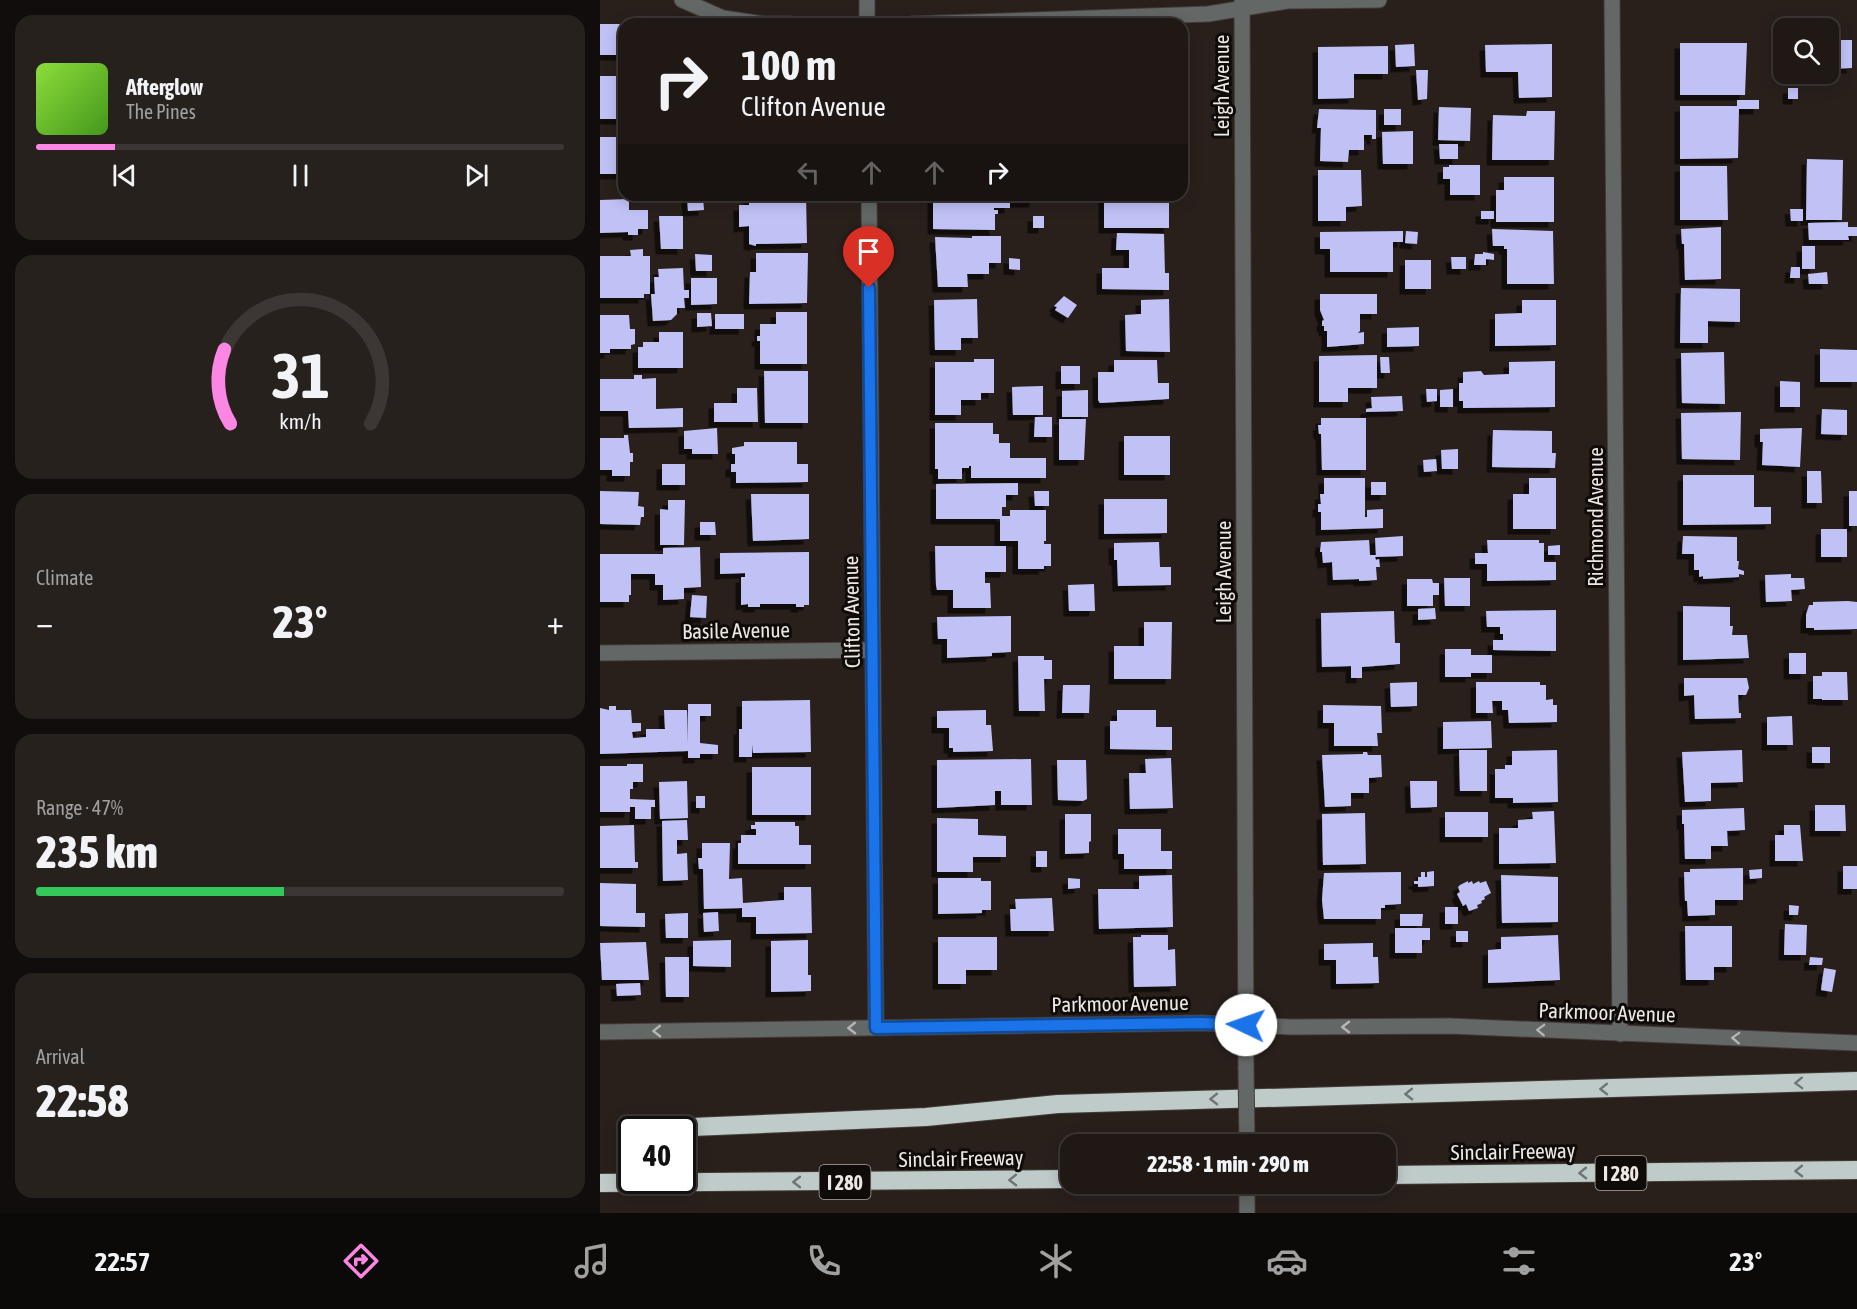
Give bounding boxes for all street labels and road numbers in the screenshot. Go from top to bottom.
street label: Leigh Avenue [1209,35,1233,137]
street label: Richmond Avenue [1583,447,1607,587]
street label: Leigh Avenue [1211,521,1235,623]
street label: Clifton Avenue [838,556,864,668]
street label: Basile Avenue [682,617,790,643]
street label: Parkmoor Avenue [1051,990,1189,1016]
street label: Parkmoor Avenue [1538,998,1676,1026]
street label: Sinclair Freeway [1451,1138,1576,1164]
street label: Sinclair Freeway [899,1145,1024,1171]
road number: I 280 [1596,1156,1646,1190]
road number: I 280 [820,1165,870,1199]

